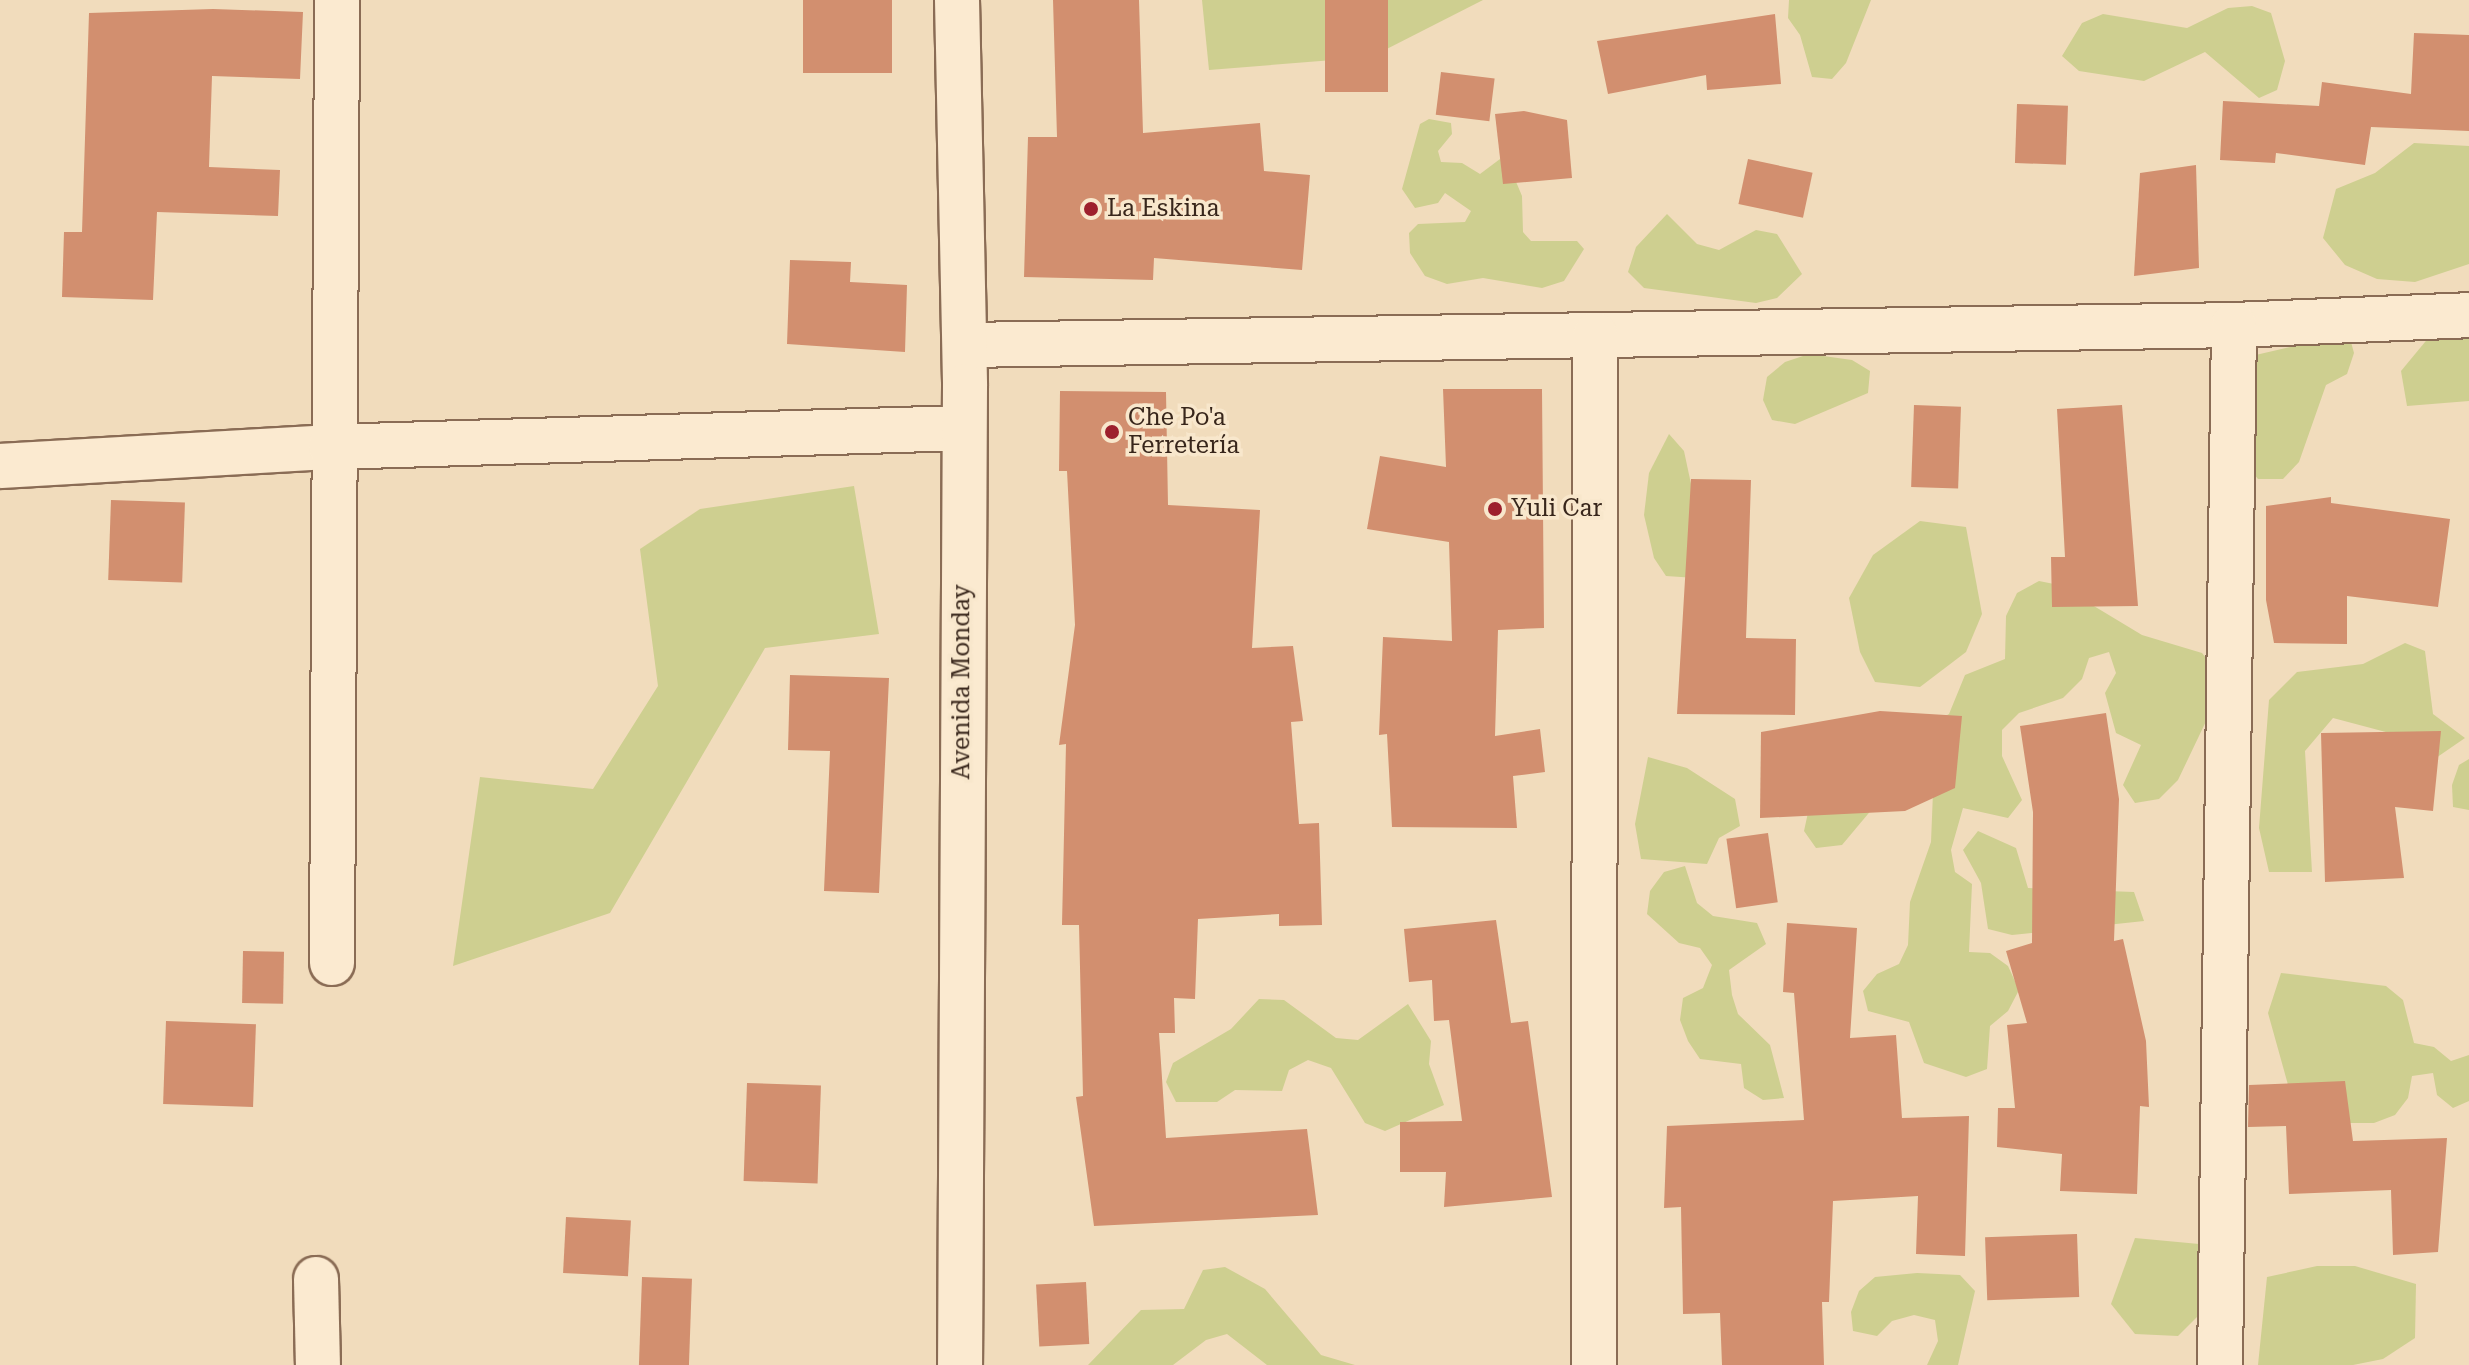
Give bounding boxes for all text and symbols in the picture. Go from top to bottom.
place label: La Eskina [1107,195,1220,223]
marker: La Eskina [1082,200,1100,218]
place label: Che Po'a Ferretería [1128,404,1240,460]
marker: Che Po'a Ferretería [1103,423,1121,441]
place label: Yuli Car [1511,495,1602,523]
marker: Yuli Car [1486,500,1504,518]
street label: Avenida Monday [948,584,976,780]

